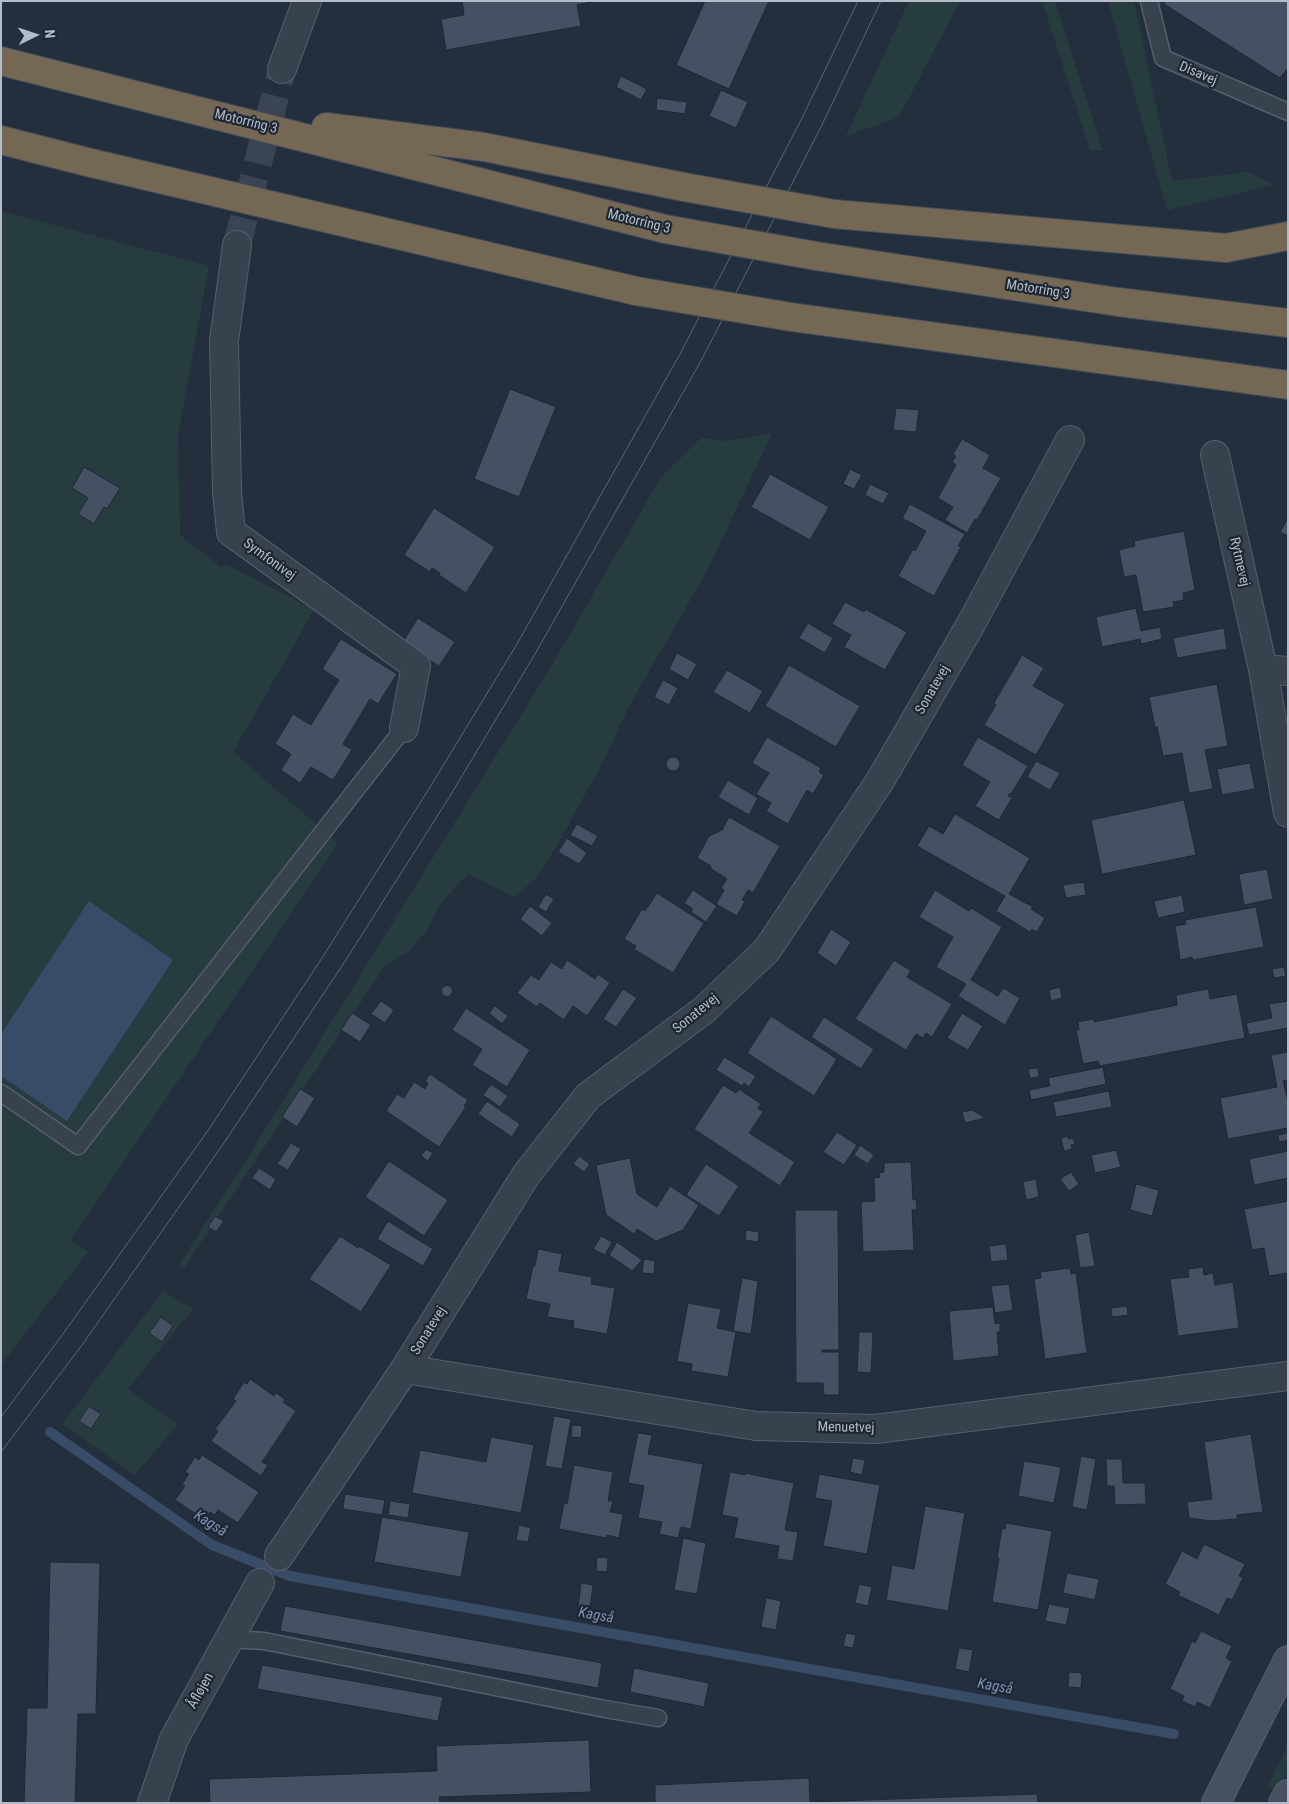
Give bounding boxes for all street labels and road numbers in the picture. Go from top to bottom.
street label: Disavej [1176,58,1220,90]
street label: Motorring 3 [213,106,279,138]
street label: Motorring 3 [606,206,672,238]
street label: Motorring 3 [1005,277,1071,303]
street label: Symfonivej [240,535,298,585]
street label: Rytmevej [1225,536,1253,588]
street label: Sonatevej [912,662,954,718]
street label: Sonatevej [670,990,722,1038]
street label: Sonatevej [408,1304,450,1358]
street label: Menuetvej [817,1419,875,1437]
street label: Åfløjen [184,1670,218,1712]

